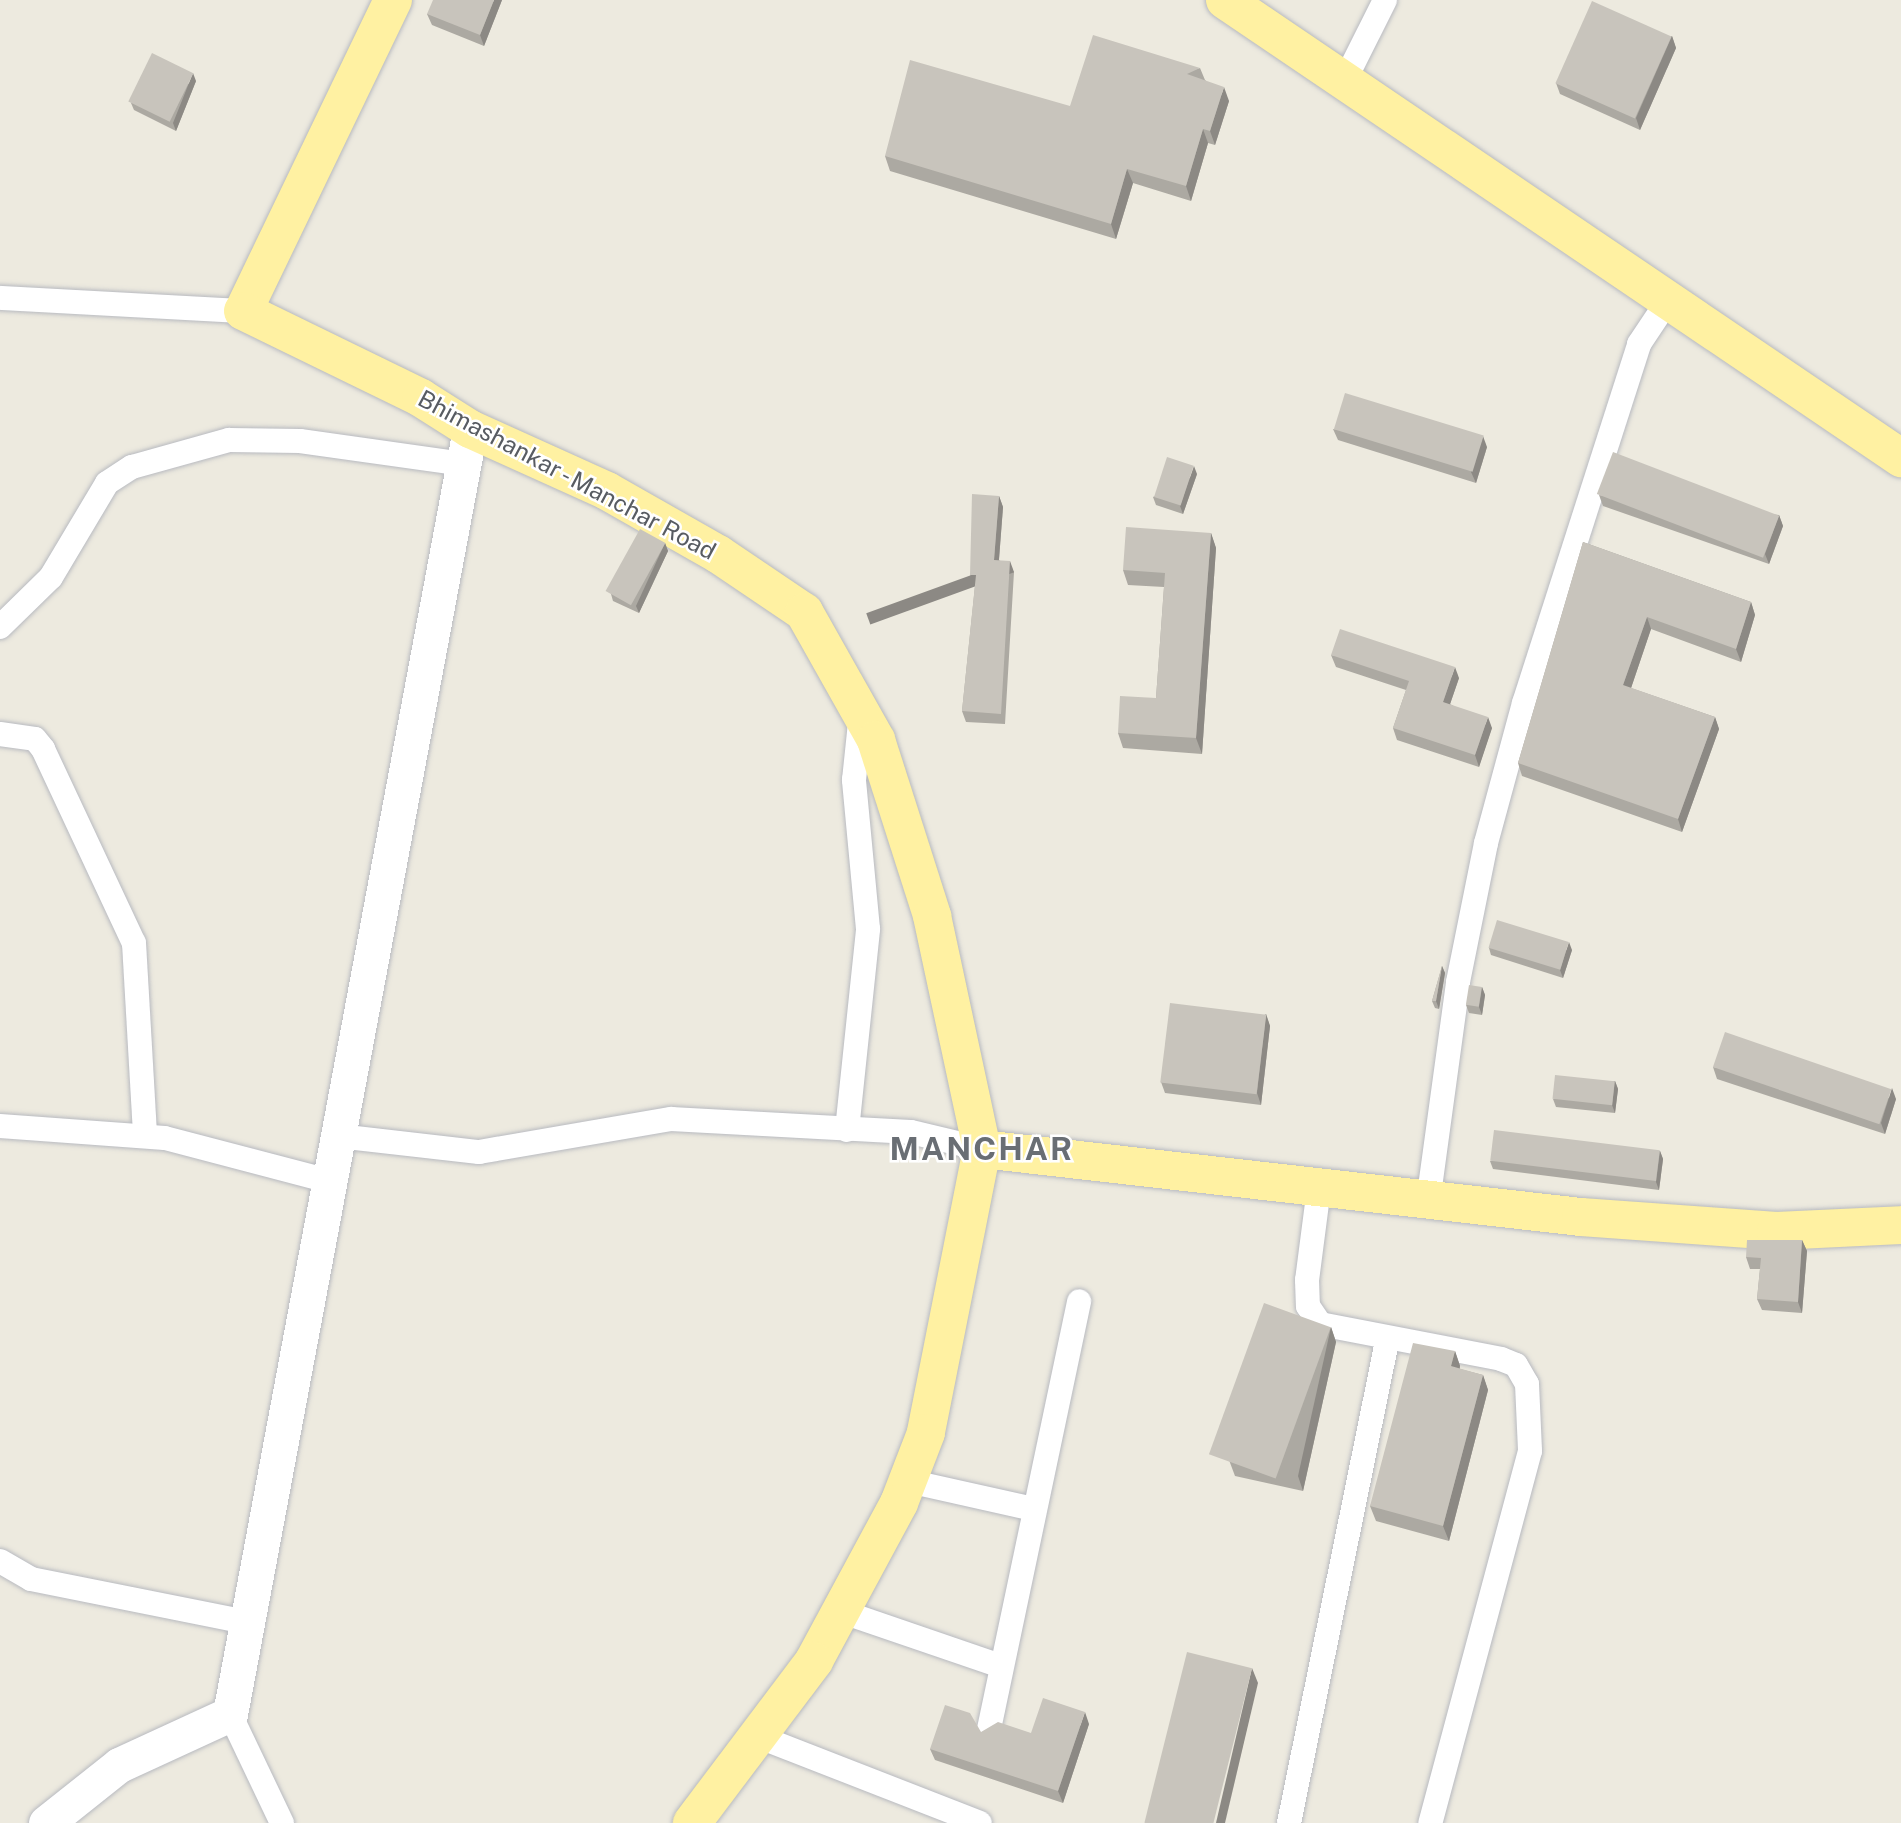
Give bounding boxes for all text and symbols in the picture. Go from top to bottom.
street label: Bhimashankar - Manchar Road [410,383,724,567]
district label: MANCHAR [890,1130,1074,1168]

